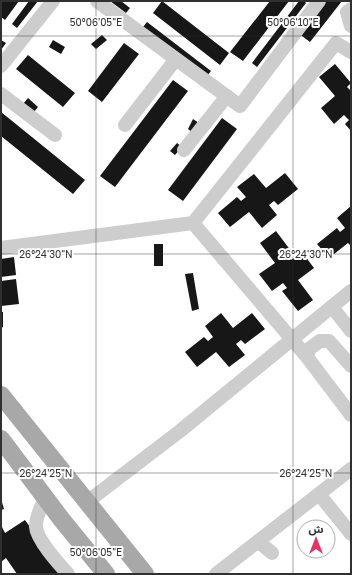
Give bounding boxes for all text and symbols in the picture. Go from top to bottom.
text: 50°06'05"E [70,16,122,28]
text: 50°06'10"E [267,16,319,28]
text: 26°24'30"N [19,248,73,260]
text: 26°24'30"N [279,248,333,260]
text: 26°24'25"N [20,467,72,479]
text: 26°24'25"N [280,467,332,479]
north arrow [296,519,336,559]
text: ش [308,522,324,536]
text: 50°06'05"E [70,546,122,558]

